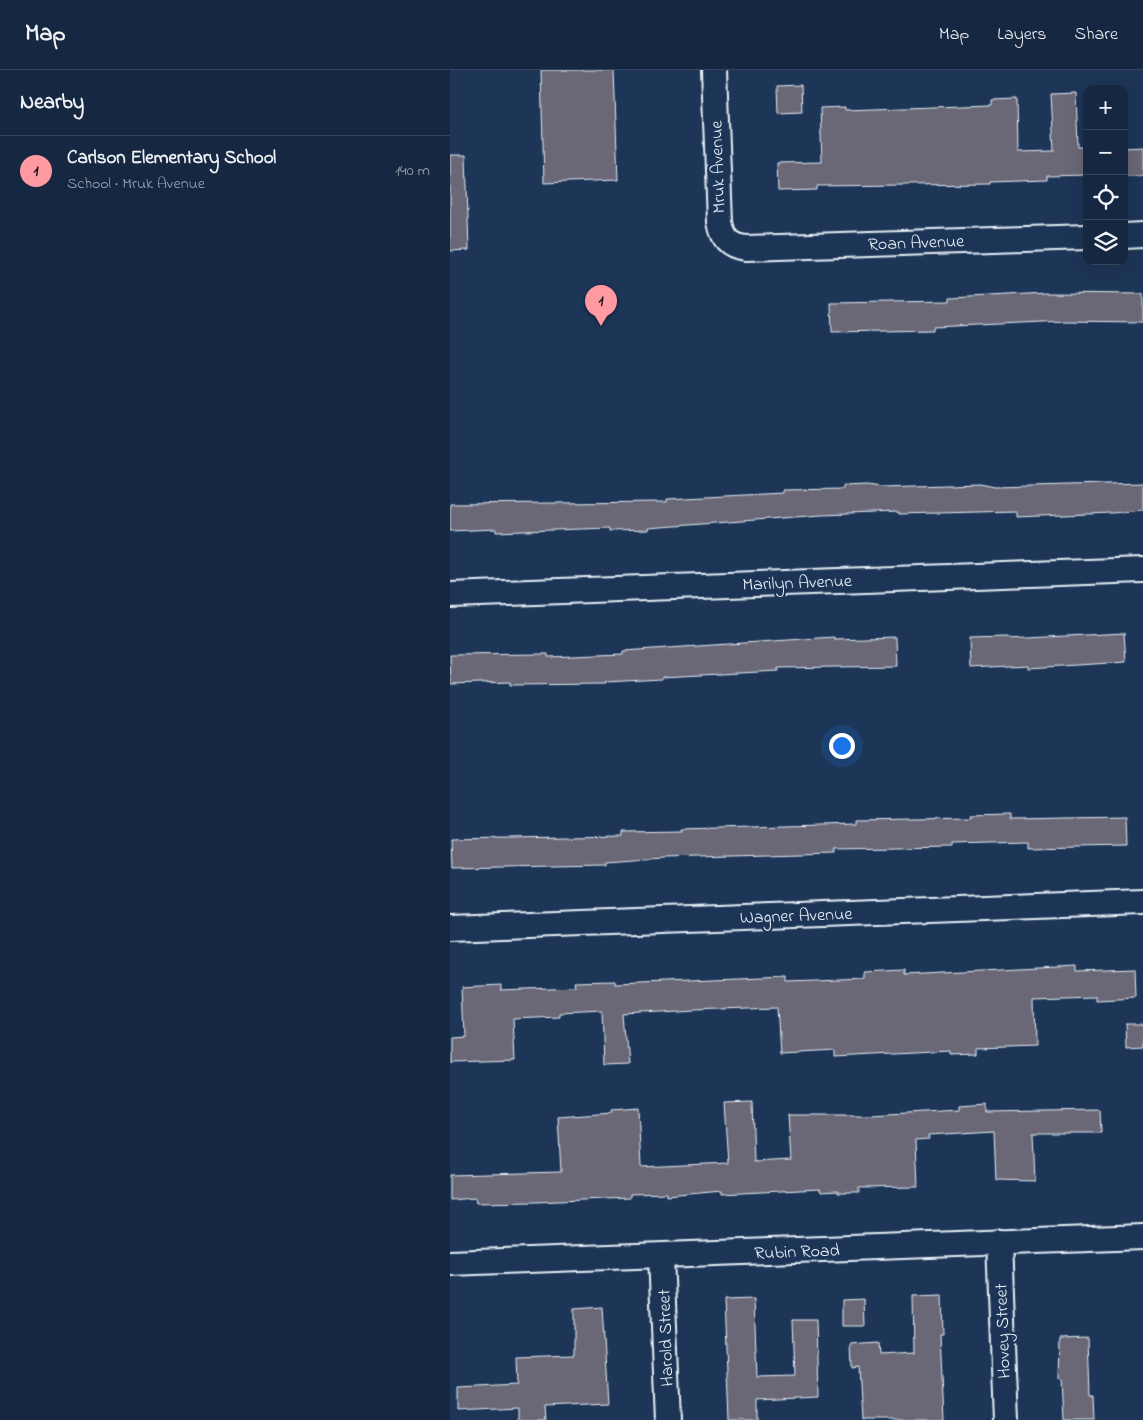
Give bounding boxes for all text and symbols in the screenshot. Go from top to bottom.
text: Map [25,17,66,52]
text: Map [939,22,969,48]
text: Layers [997,22,1047,48]
text: Share [1075,22,1118,48]
map controls [1083,85,1128,265]
button: + [1083,85,1128,130]
text: Nearby [20,88,84,118]
street label: Mruk Avenue [704,119,734,214]
button: − [1083,130,1128,175]
text: Carlson Elementary School [67,145,276,172]
text: 1 [33,159,39,183]
text: 140 m [395,159,430,183]
text: School · Mruk Avenue [67,172,205,196]
button: locate [1083,175,1128,220]
button: layers [1083,220,1128,265]
street label: Roan Avenue [868,229,966,259]
pin: 1 [585,285,617,326]
street label: Marilyn Avenue [742,569,853,599]
your location [829,733,855,759]
street label: Wagner Avenue [739,902,854,933]
street label: Rubin Road [754,1239,840,1267]
street label: Hovey Street [989,1283,1019,1379]
street label: Harold Street [652,1289,682,1387]

